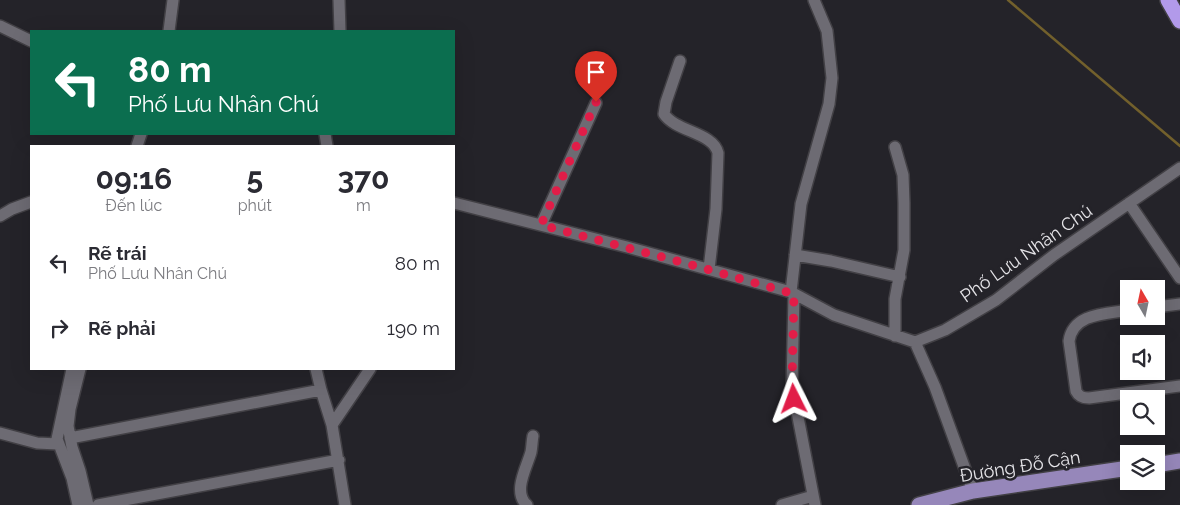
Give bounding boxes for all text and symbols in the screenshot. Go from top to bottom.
text: 80 m [128,49,212,90]
icon: left [45,50,110,115]
pin [575,51,617,102]
icon: arrive [582,58,610,86]
text: Phố Lưu Nhân Chú [128,91,319,117]
text: 09:16 [96,161,172,196]
text: 5 [246,161,263,196]
text: 370 [337,161,389,196]
text: Đến lúc [105,196,162,215]
text: phút [238,196,272,215]
text: m [356,196,371,215]
street label: Phố Lưu Nhân Chú [956,200,1096,306]
text: Rẽ trái [88,242,147,264]
icon: left [45,249,73,277]
text: 80 m [395,252,440,274]
text: Phố Lưu Nhân Chú [88,264,227,283]
north arrow [1120,280,1165,325]
map controls [1120,280,1165,490]
icon: right [45,314,73,342]
text: Rẽ phải [88,317,156,339]
text: 190 m [387,317,440,339]
button: sound [1120,335,1165,380]
position arrow [767,372,819,424]
button: search [1120,390,1165,435]
button: layers [1120,445,1165,490]
street label: Đường Đỗ Cận [958,446,1082,486]

